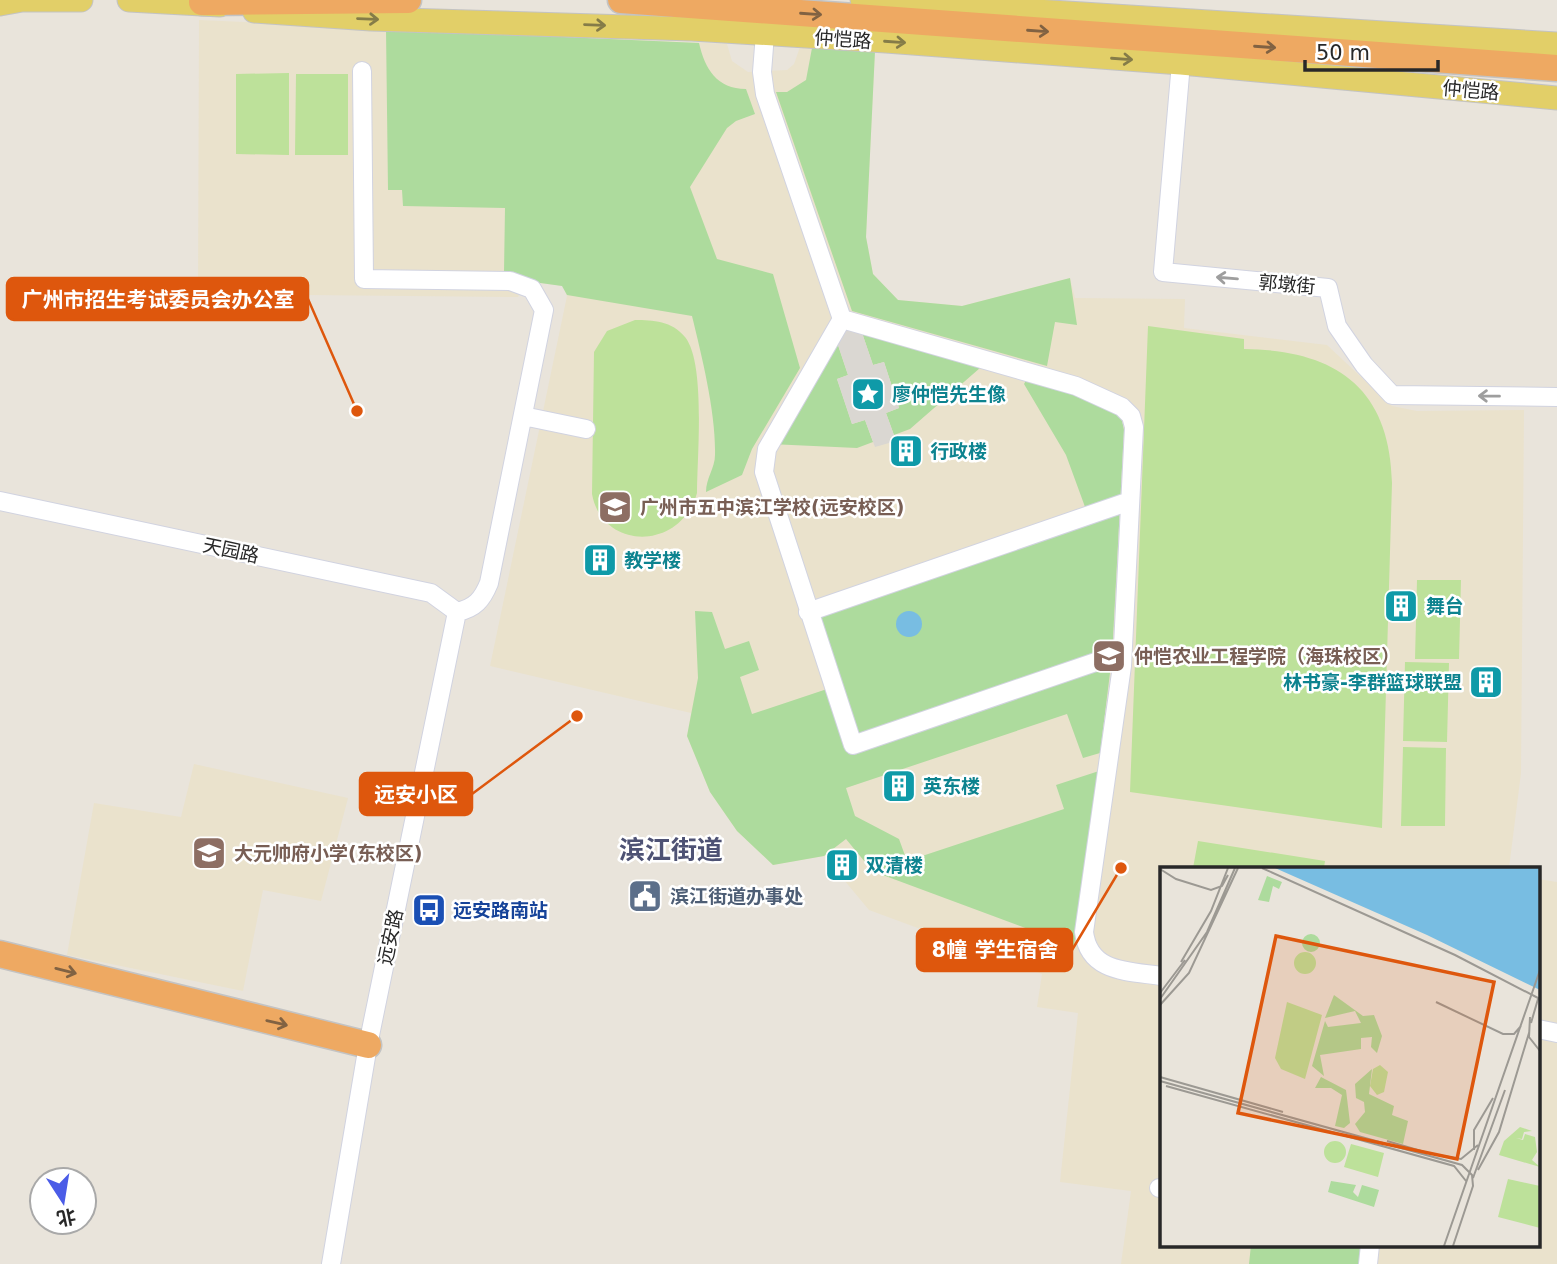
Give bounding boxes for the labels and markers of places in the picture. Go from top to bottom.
callout: 广州市招生考试委员会办公室 [7,278,308,320]
place icon: 廖仲恺先生像 [849,375,887,413]
place label: 廖仲恺先生像 [892,383,1006,405]
building icon: 行政楼 [887,432,925,470]
place label: 行政楼 [930,440,987,462]
school or university icon: 广州市五中滨江学校(远安校区) [596,488,634,526]
place label: 广州市五中滨江学校(远安校区) [640,496,904,518]
building icon: 教学楼 [581,541,619,579]
place label: 教学楼 [624,549,681,571]
building icon: 舞台 [1382,587,1420,625]
place label: 舞台 [1426,595,1464,617]
school or university icon: 仲恺农业工程学院（海珠校区） [1090,637,1128,675]
place label: 仲恺农业工程学院（海珠校区） [1134,645,1400,667]
building icon: 林书豪-李群篮球联盟 [1467,663,1505,701]
place label: 林书豪-李群篮球联盟 [1283,671,1462,693]
building icon: 英东楼 [880,767,918,805]
callout: 远安小区 [360,773,472,815]
place label: 英东楼 [923,775,980,797]
school or university icon: 大元帅府小学(东校区) [190,834,228,872]
place label: 大元帅府小学(东校区) [234,842,422,864]
building icon: 双清楼 [823,846,861,884]
place label: 双清楼 [866,854,923,876]
public building icon: 滨江街道办事处 [626,877,664,915]
place label: 滨江街道办事处 [670,885,803,907]
bus stop icon: 远安路南站 [410,891,448,929]
place label: 远安路南站 [453,899,548,921]
callout: 8幢 学生宿舍 [917,929,1072,971]

